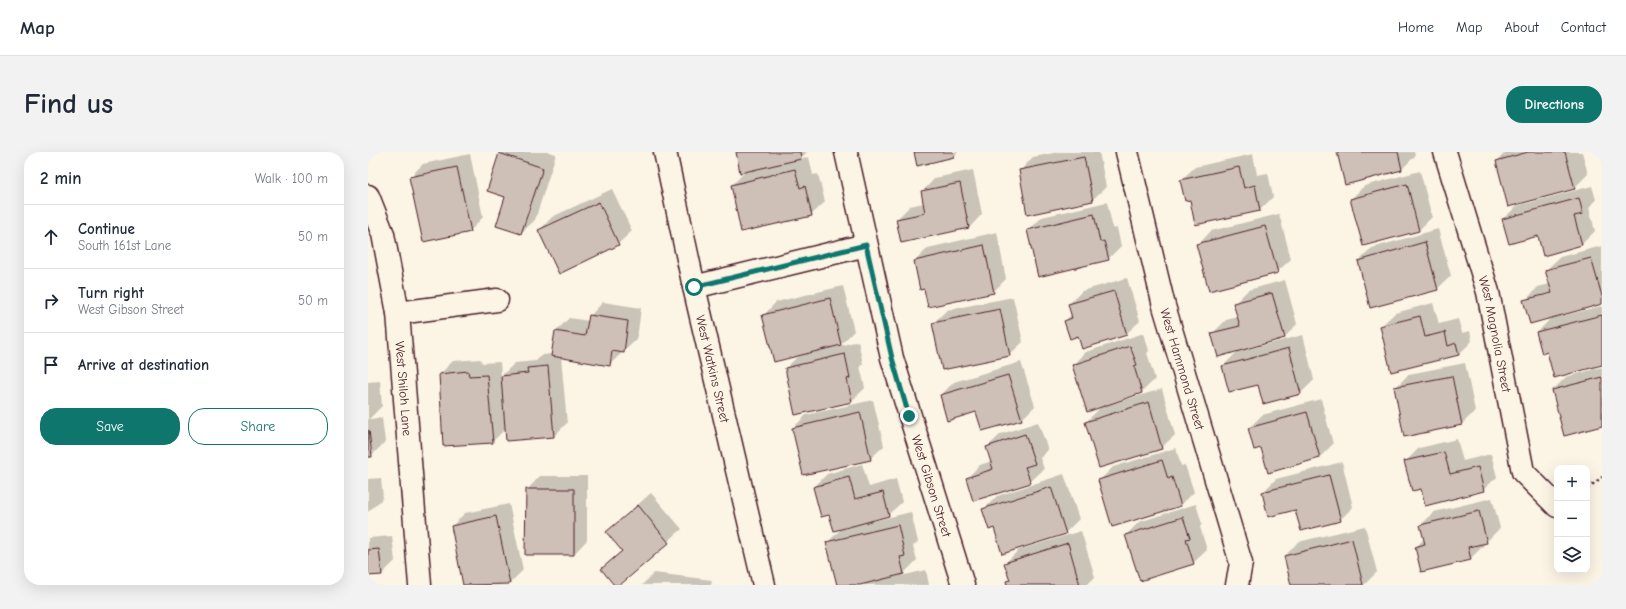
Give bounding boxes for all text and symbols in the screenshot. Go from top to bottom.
text: Map [20,17,55,39]
text: Home [1398,19,1434,36]
text: Map [1456,19,1482,36]
text: About [1504,19,1539,36]
text: Contact [1561,19,1606,36]
button: Directions [1506,86,1602,123]
text: Find us [24,88,113,120]
text: 2 min [40,169,81,188]
text: Walk · 100 m [255,171,328,186]
text: Continue [78,220,135,238]
icon: ahead [40,226,62,248]
text: 50 m [298,229,328,244]
text: South 161st Lane [78,238,171,253]
street label: West Magnolia Street [1476,274,1515,395]
route start [685,278,703,296]
text: Turn right [78,284,144,302]
icon: right [40,290,62,312]
text: 50 m [298,293,328,308]
text: West Gibson Street [78,302,184,317]
street label: West Hammond Street [1158,306,1208,433]
street label: West Watkins Street [693,313,733,425]
street label: West Shiloh Lane [393,340,415,437]
icon: arrive [40,354,62,376]
text: Arrive at destination [78,356,209,374]
route end [900,407,918,425]
button: Save [40,408,180,445]
button: Share [188,408,328,445]
street label: West Gibson Street [909,433,955,540]
map controls [1554,465,1590,573]
button: + [1554,465,1590,501]
button: − [1554,501,1590,537]
button: layers [1554,537,1590,573]

